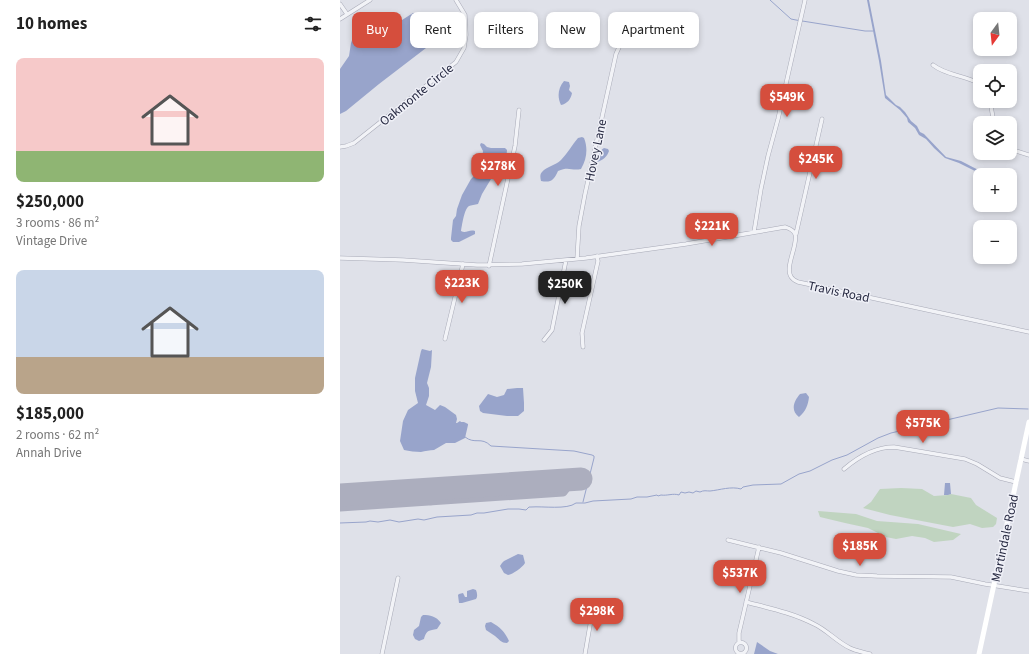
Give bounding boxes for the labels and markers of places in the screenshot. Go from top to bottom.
pin: $549K [759,84,815,118]
pin: $245K [788,146,844,180]
pin: $278K [470,153,526,187]
pin: $221K [684,213,740,247]
pin: $223K [434,270,490,304]
pin: $250K [537,271,593,305]
pin: $575K [895,410,951,444]
pin: $185K [832,533,888,567]
pin: $537K [712,560,768,594]
pin: $298K [569,598,625,632]

